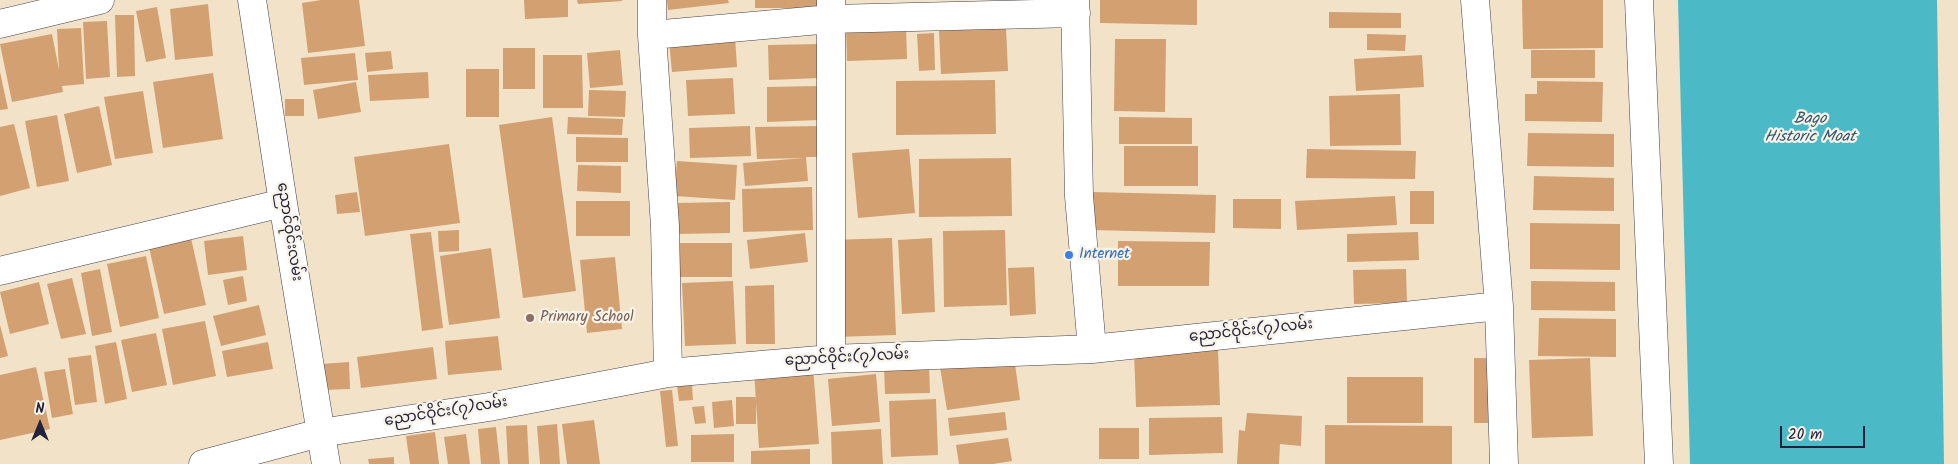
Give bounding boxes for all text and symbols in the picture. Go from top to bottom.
water label: Bago Historic Moat [1765,110,1855,148]
street label: ညောင်ဝိုင်းလမ်း [271,181,305,283]
place label: Internet [1079,246,1130,264]
marker: Internet [1063,249,1075,261]
place label: Primary School [540,309,634,327]
marker: Primary School [524,312,536,324]
street label: ညောင်ဝိုင်း(၇)လမ်း [1188,317,1314,347]
street label: ညောင်ဝိုင်း(၇)လမ်း [784,347,910,371]
street label: ညောင်ဝိုင်း(၇)လမ်း [383,394,509,432]
text: N [36,398,44,420]
north arrow [15,399,65,449]
scale bar [1783,416,1868,448]
text: 20 m [1788,423,1822,447]

